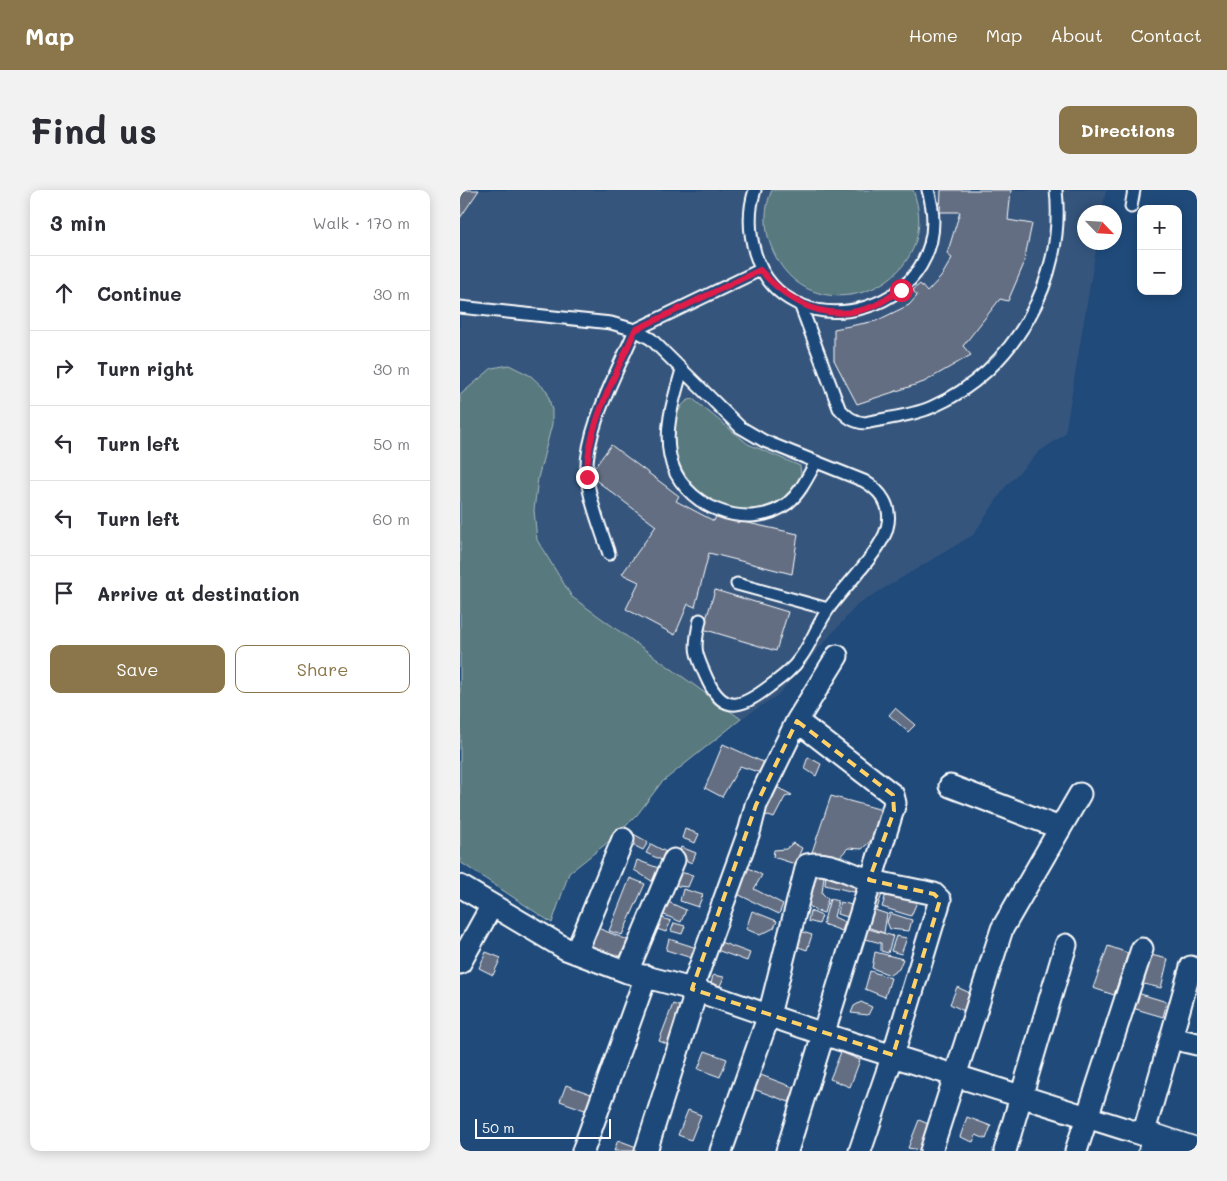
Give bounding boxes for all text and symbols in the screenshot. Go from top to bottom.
text: Map [25,20,74,51]
text: Home [909,23,958,47]
text: Map [986,23,1022,47]
text: About [1050,23,1103,47]
text: Contact [1131,23,1202,47]
button: Directions [1059,106,1197,154]
text: Find us [30,107,157,153]
north arrow [1077,205,1122,250]
map controls [1137,205,1182,295]
button: + [1137,205,1182,250]
text: 3 min [50,209,106,236]
text: Walk · 170 m [312,212,410,233]
button: − [1137,250,1182,295]
icon: ahead [50,279,78,307]
route start [890,279,913,302]
text: Continue [97,281,182,306]
text: 30 m [373,283,410,304]
icon: right [50,354,78,382]
text: Turn right [97,356,194,381]
text: 30 m [373,358,410,379]
icon: left [50,429,78,457]
text: Turn left [97,431,180,456]
text: 50 m [373,433,410,454]
route end [576,466,599,489]
icon: left [50,504,78,532]
text: Turn left [97,506,180,531]
text: 60 m [373,508,410,529]
icon: arrive [50,579,78,607]
text: Arrive at destination [97,581,300,606]
button: Save [50,645,225,693]
button: Share [235,645,410,693]
scale bar [475,1116,611,1139]
text: 50 m [482,1118,514,1137]

